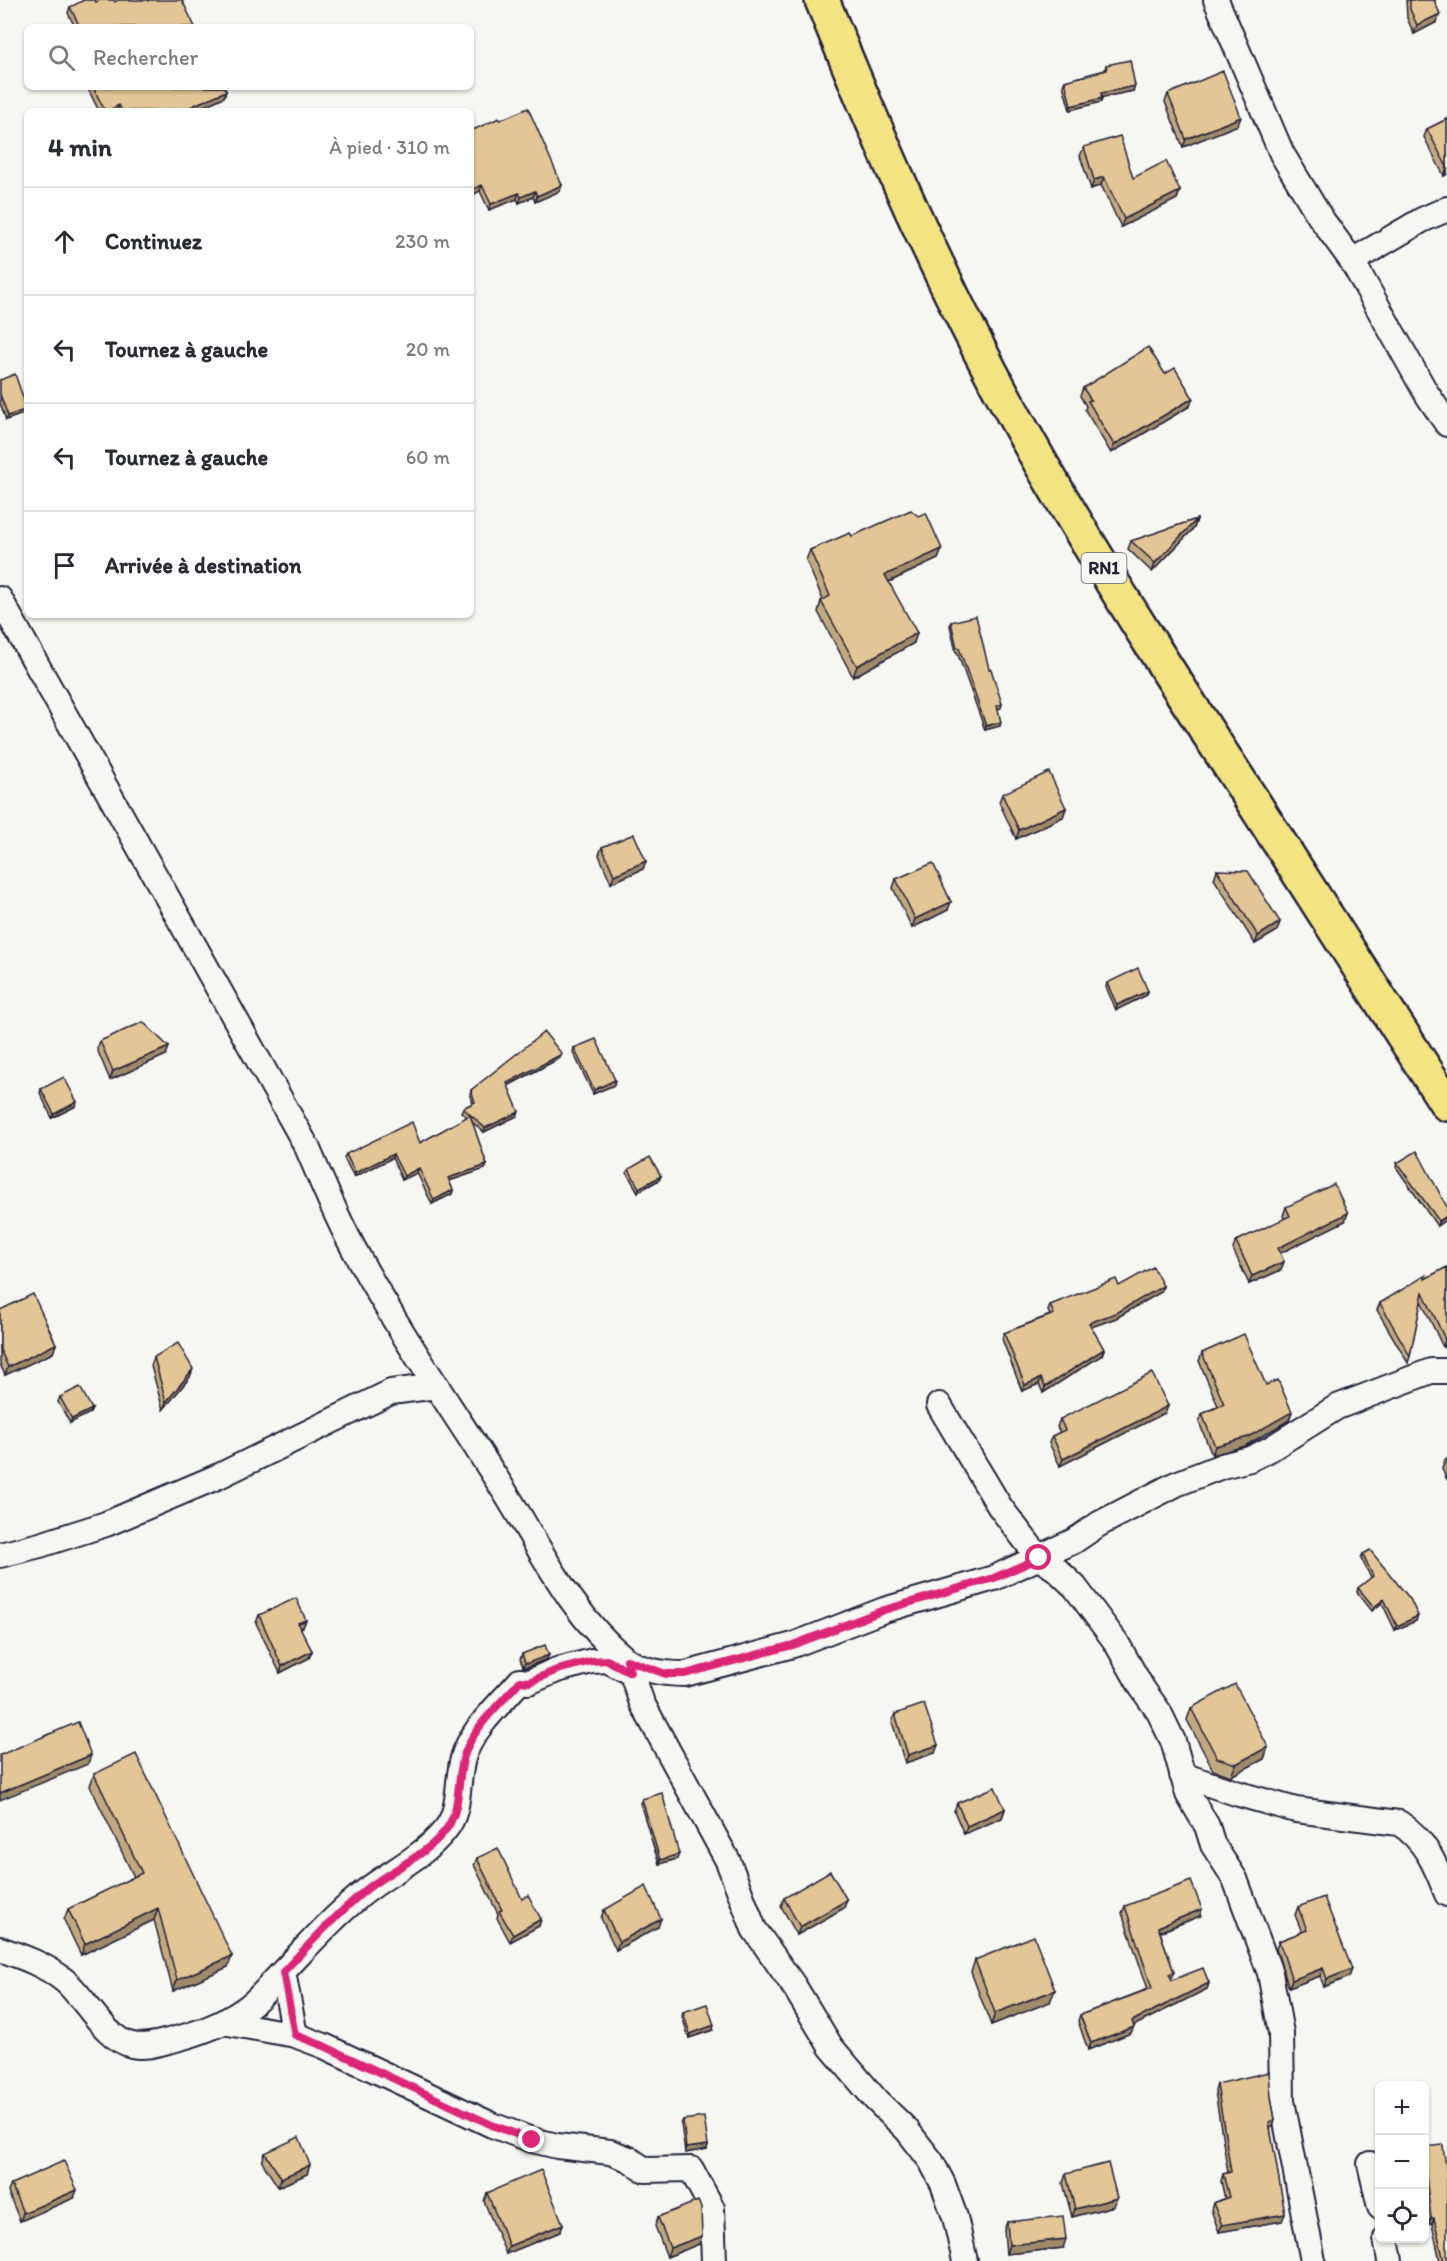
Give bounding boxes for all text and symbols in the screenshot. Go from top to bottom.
search box [24,24,474,90]
icon: search [45,41,78,74]
text: Rechercher [93,44,198,71]
text: 4 min [48,131,112,163]
text: À pied · 310 m [329,135,450,159]
icon: ahead [48,225,81,258]
text: Continuez [105,228,202,255]
text: 230 m [395,229,450,253]
icon: left [48,333,81,366]
text: Tournez à gauche [105,336,268,363]
text: 20 m [406,337,450,361]
icon: left [48,441,81,474]
text: Tournez à gauche [105,444,268,471]
text: 60 m [406,445,450,469]
icon: arrive [48,549,81,582]
text: Arrivée à destination [105,552,301,579]
road number: RN1 [1082,553,1126,583]
route start [1025,1544,1051,1570]
map controls [1375,2081,1429,2243]
button: + [1375,2081,1429,2135]
route end [518,2126,544,2152]
button: − [1375,2135,1429,2189]
button: locate [1375,2189,1429,2243]

